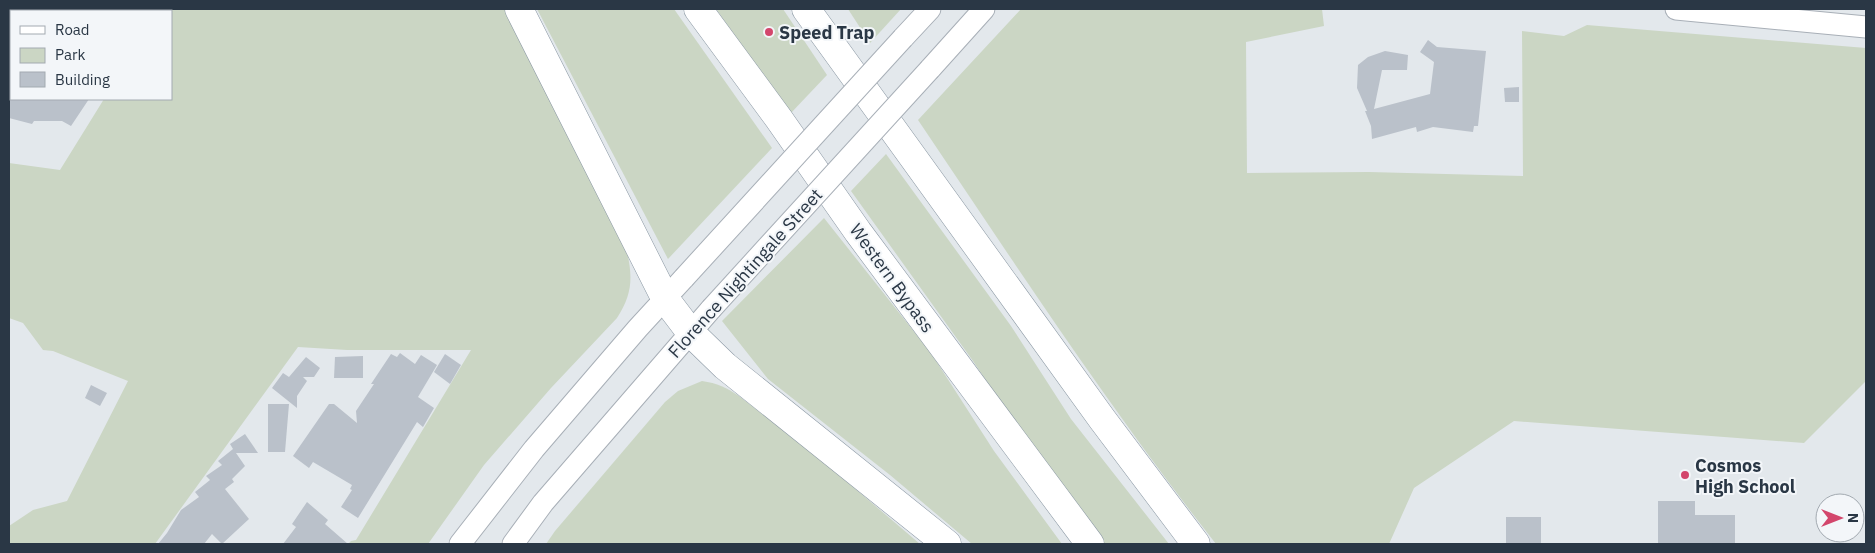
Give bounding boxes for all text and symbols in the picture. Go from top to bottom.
legend [10,10,172,100]
text: Road [55,20,90,39]
place label: Speed Trap [779,21,875,44]
marker: Speed Trap [763,26,775,38]
text: Park [55,45,85,64]
text: Building [55,70,110,89]
street label: Florence Nightingale Street [663,183,827,363]
street label: Western Bypass [845,219,939,337]
place label: Cosmos High School [1695,454,1796,498]
marker: Cosmos High School [1679,469,1691,481]
north arrow [1815,493,1865,543]
text: N [1844,513,1862,523]

